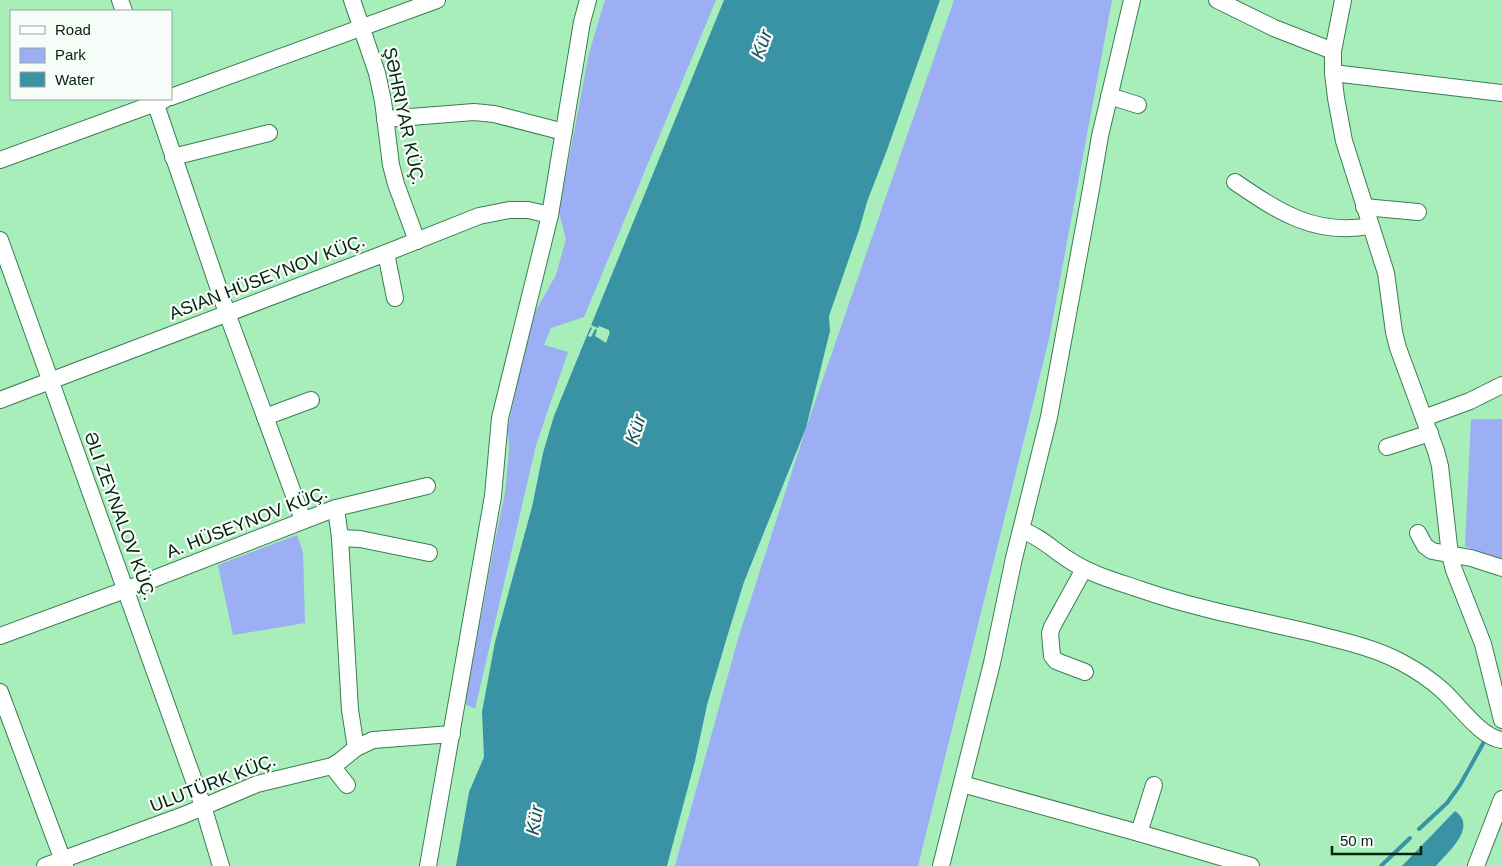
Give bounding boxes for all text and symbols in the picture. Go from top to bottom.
legend [10,10,172,100]
text: Road [55,21,91,38]
water label: Kür [747,26,777,62]
street label: ŞƏHRIYAR KÜÇ. [380,45,428,187]
text: Park [55,46,86,63]
text: Water [55,71,94,88]
street label: ASIAN HÜSEYNOV KÜÇ. [166,230,368,324]
water label: Kür [621,411,650,446]
street label: ƏLI ZEYNALOV KÜÇ. [80,429,160,603]
street label: A. HÜSEYNOV KÜÇ. [164,482,330,562]
street label: ULUTÜRK KÜÇ. [147,750,279,816]
water label: Kür [522,803,547,836]
scale bar [1332,824,1421,856]
text: 50 m [1340,832,1373,849]

